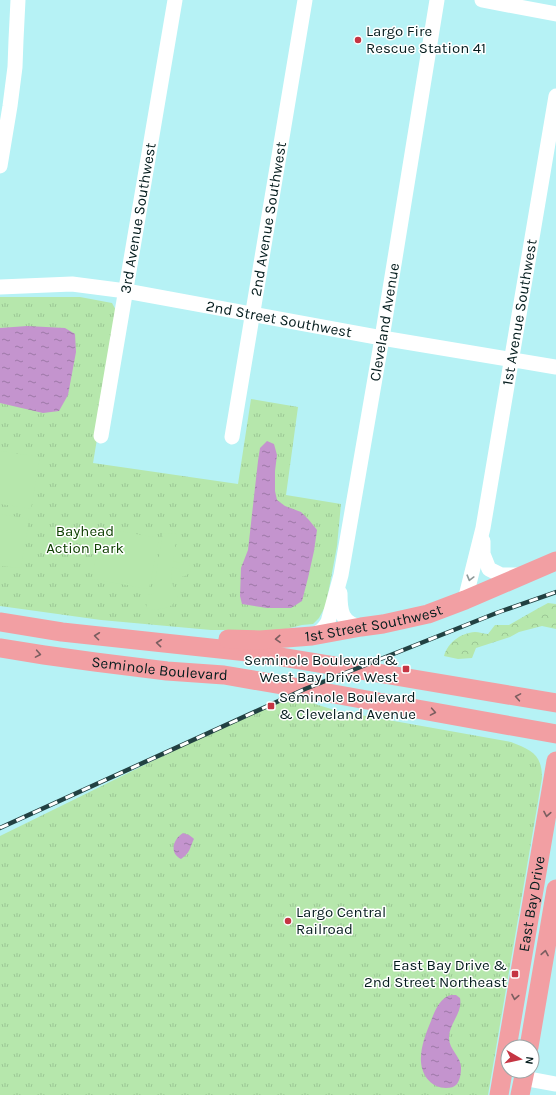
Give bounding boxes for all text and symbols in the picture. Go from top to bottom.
place label: Largo Fire Rescue Station 41 [366,22,486,57]
marker: Largo Fire Rescue Station 41 [353,35,363,45]
street label: 2nd Avenue Southwest [247,140,290,298]
street label: 3rd Avenue Southwest [116,141,160,295]
street label: 1st Avenue Southwest [498,237,541,387]
street label: Cleveland Avenue [366,262,403,383]
street label: 2nd Street Southwest [204,297,354,341]
park label: Bayhead Action Park [46,522,124,557]
one-way arrow [467,574,475,581]
street label: 1st Street Southwest [304,600,445,646]
one-way arrow [94,632,100,641]
one-way arrow [275,634,281,643]
one-way arrow [156,639,162,648]
one-way arrow [35,649,42,658]
place label: Seminole Boulevard & West Bay Drive West [244,651,398,686]
street label: Seminole Boulevard [91,653,228,684]
marker: Seminole Boulevard & West Bay Drive West [401,664,411,674]
place label: Seminole Boulevard & Cleveland Avenue [279,688,416,723]
one-way arrow [514,693,521,701]
marker: Seminole Boulevard & Cleveland Avenue [266,701,276,711]
one-way arrow [430,707,436,715]
one-way arrow [543,810,552,817]
street label: East Bay Drive [515,854,549,953]
place label: Largo Central Railroad [296,903,386,938]
marker: Largo Central Railroad [283,916,293,926]
one-way arrow [540,950,549,956]
place label: East Bay Drive & 2nd Street Northeast [364,956,507,991]
marker: East Bay Drive & 2nd Street Northeast [510,969,520,979]
one-way arrow [512,994,520,1000]
north arrow [500,1039,540,1079]
text: N [522,1056,536,1065]

